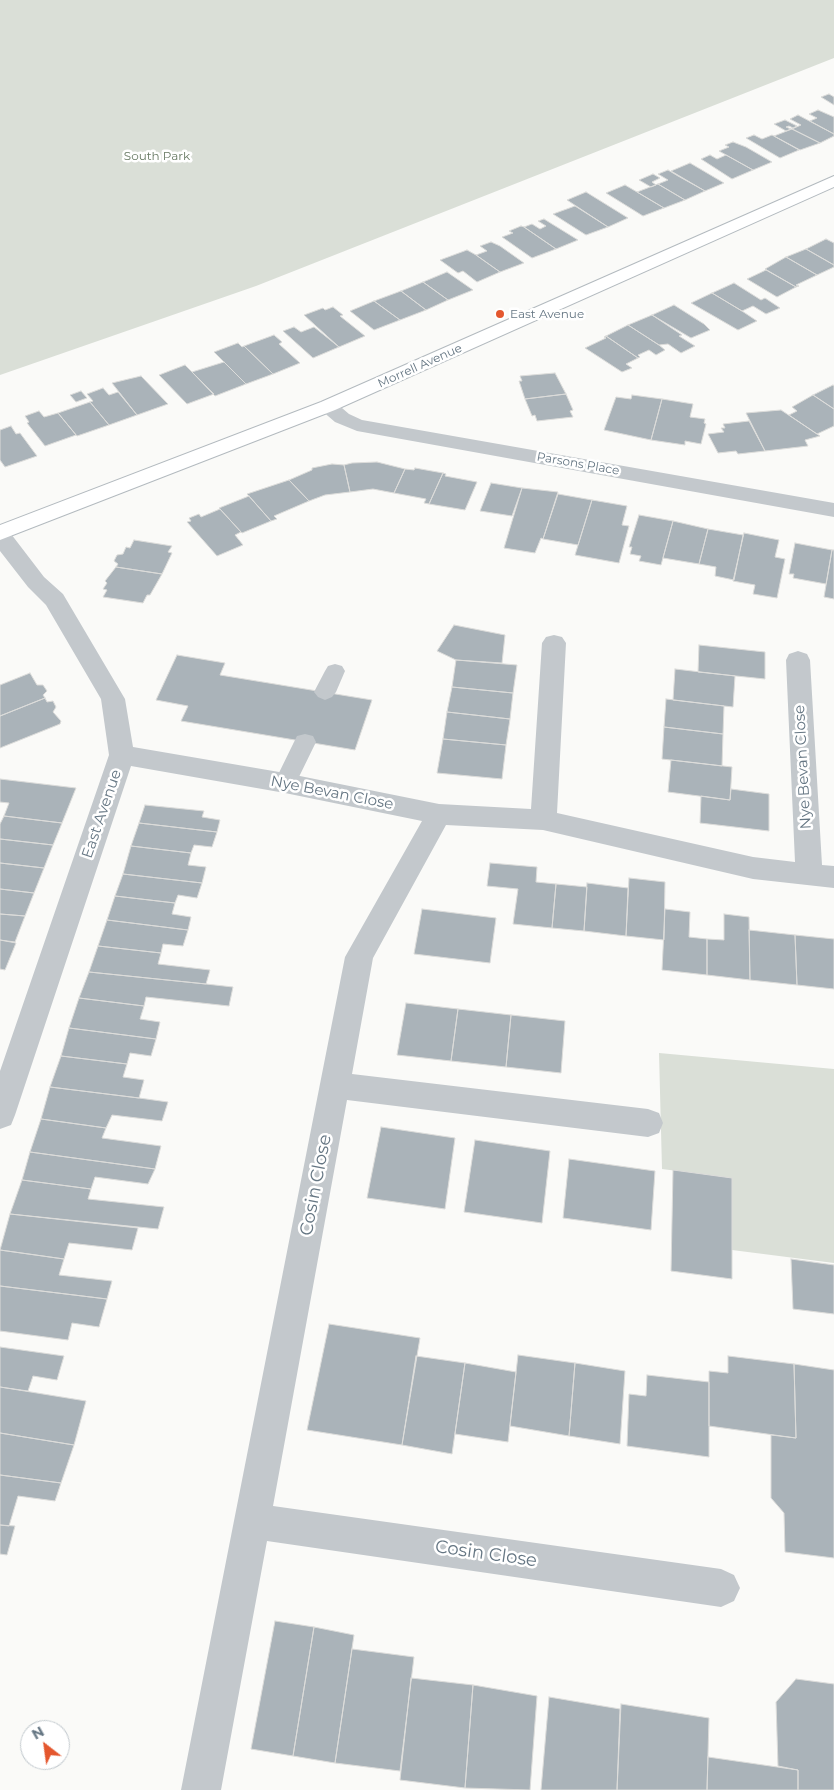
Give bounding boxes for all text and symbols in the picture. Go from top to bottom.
park label: South Park [124,149,190,163]
place label: East Avenue [510,307,584,321]
marker: East Avenue [494,308,506,320]
street label: Morrell Avenue [376,341,464,391]
street label: Parsons Place [536,450,620,478]
street label: Nye Bevan Close [791,704,815,830]
street label: East Avenue [78,767,126,861]
street label: Nye Bevan Close [269,772,395,814]
street label: Cosin Close [296,1133,336,1237]
street label: Cosin Close [434,1536,538,1572]
north arrow [20,1720,70,1770]
text: N [29,1722,47,1743]

